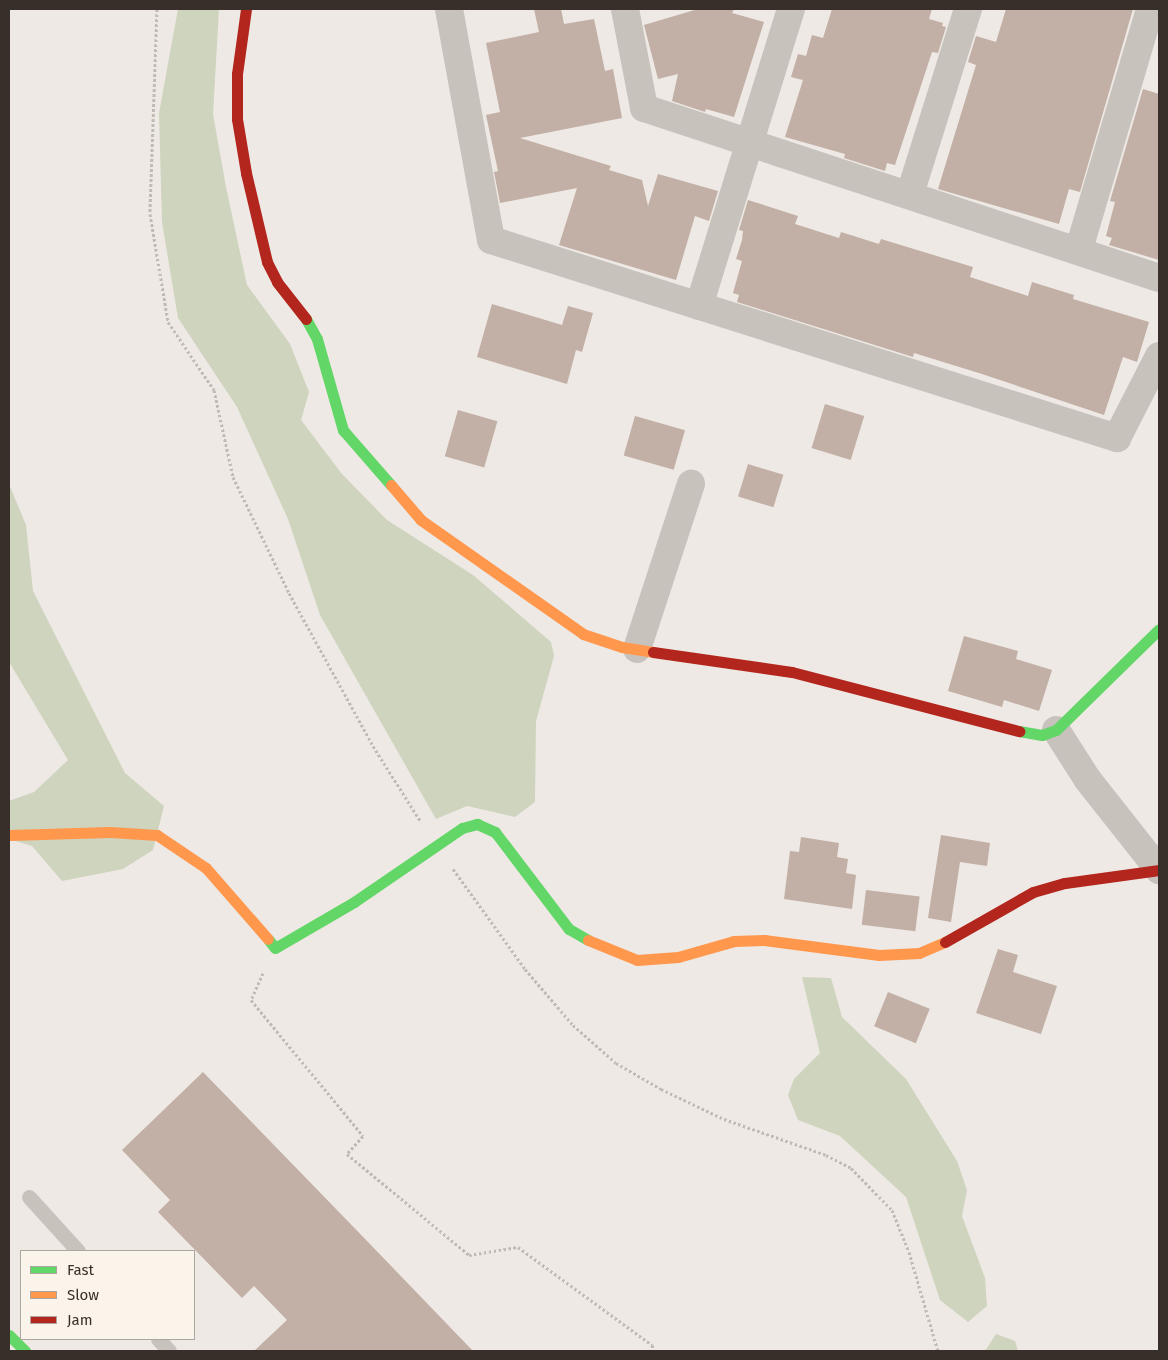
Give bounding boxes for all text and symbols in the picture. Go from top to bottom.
legend [20,1250,195,1340]
text: Fast [67,1261,94,1279]
text: Slow [67,1286,99,1304]
text: Jam [67,1311,93,1329]

